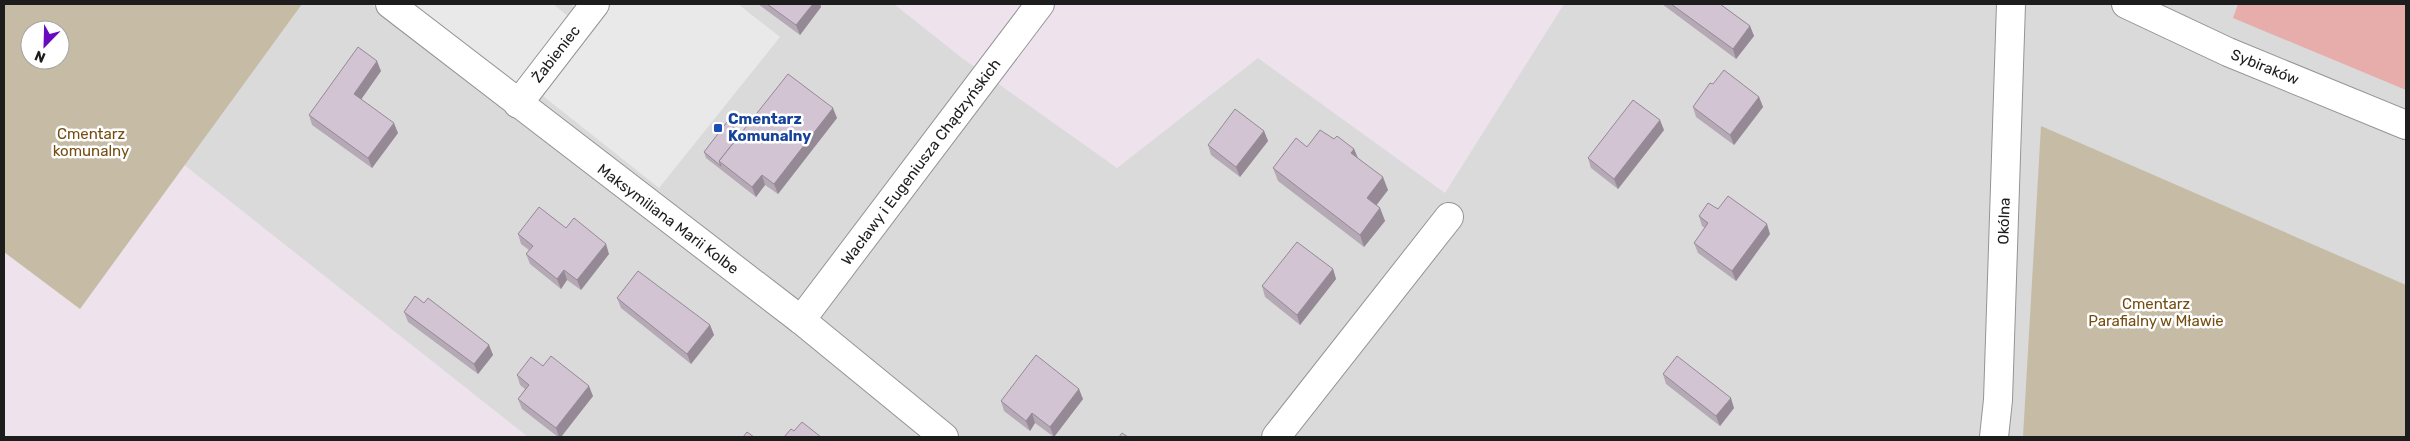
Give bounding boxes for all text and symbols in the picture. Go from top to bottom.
north arrow [20,20,70,70]
street label: Żabieniec [528,22,584,86]
street label: Sybiraków [2228,45,2302,89]
text: N [32,47,48,66]
street label: Wacławy i Eugeniusza Chądzyńskich [837,55,1005,269]
place label: Cmentarz Komunalny [728,110,811,145]
marker: Cmentarz Komunalny [712,122,724,134]
park label: Cmentarz komunalny [53,125,129,160]
street label: Maksymiliana Marii Kolbe [594,160,742,278]
street label: Okólna [1994,197,2014,245]
park label: Cmentarz Parafialny w Mławie [2088,295,2224,330]

